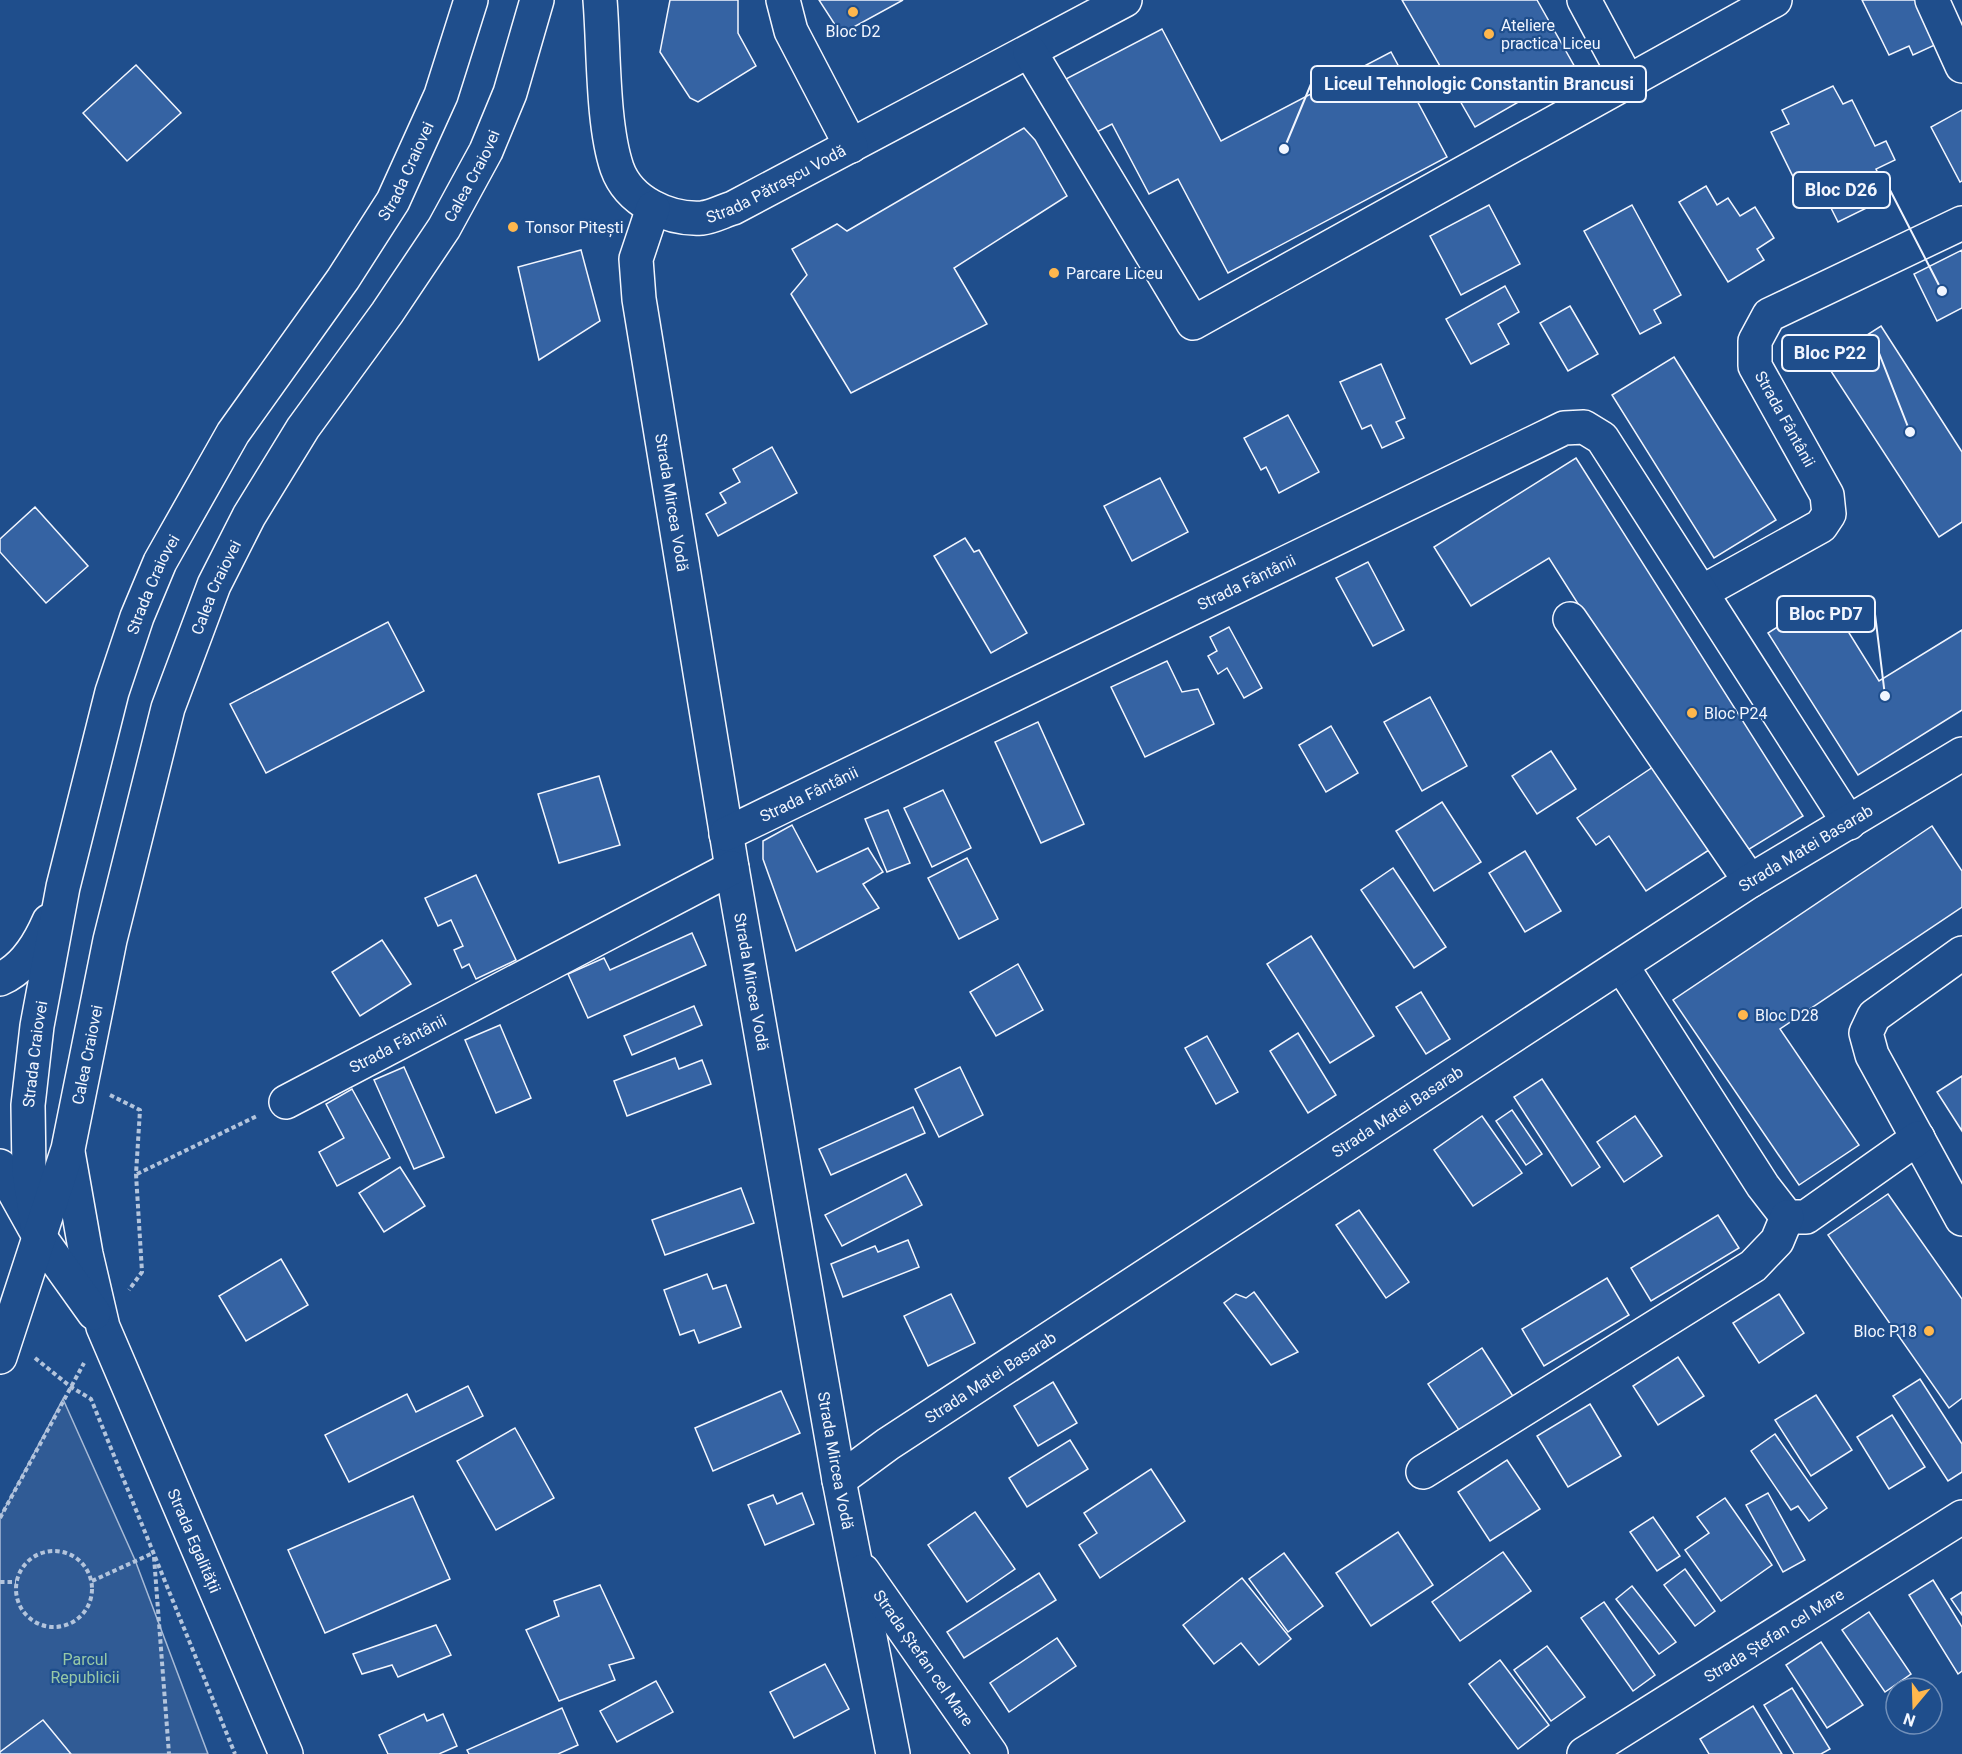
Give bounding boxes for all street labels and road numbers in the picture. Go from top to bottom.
street label: Strada Craiovei [374,119,437,224]
street label: Calea Craiovei [440,127,503,225]
street label: Strada Pătrașcu Vodă [704,141,849,227]
street label: Strada Fântânii [1751,368,1819,470]
street label: Strada Mircea Vodă [652,432,693,573]
street label: Strada Craiovei [122,531,183,637]
street label: Calea Craiovei [187,537,245,637]
street label: Strada Fântânii [1194,550,1298,614]
street label: Strada Fântânii [757,762,861,826]
street label: Strada Matei Basarab [1735,800,1876,895]
street label: Strada Mircea Vodă [731,911,773,1052]
street label: Strada Craiovei [18,999,51,1108]
street label: Calea Craiovei [68,1003,106,1106]
street label: Strada Fântânii [346,1010,449,1077]
street label: Strada Matei Basarab [1328,1062,1466,1161]
street label: Strada Matei Basarab [921,1327,1060,1427]
street label: Strada Mircea Vodă [814,1390,858,1531]
street label: Strada Egalității [164,1486,225,1596]
street label: Strada Ștefan cel Mare [1700,1584,1847,1686]
street label: Strada Ștefan cel Mare [870,1586,978,1730]

